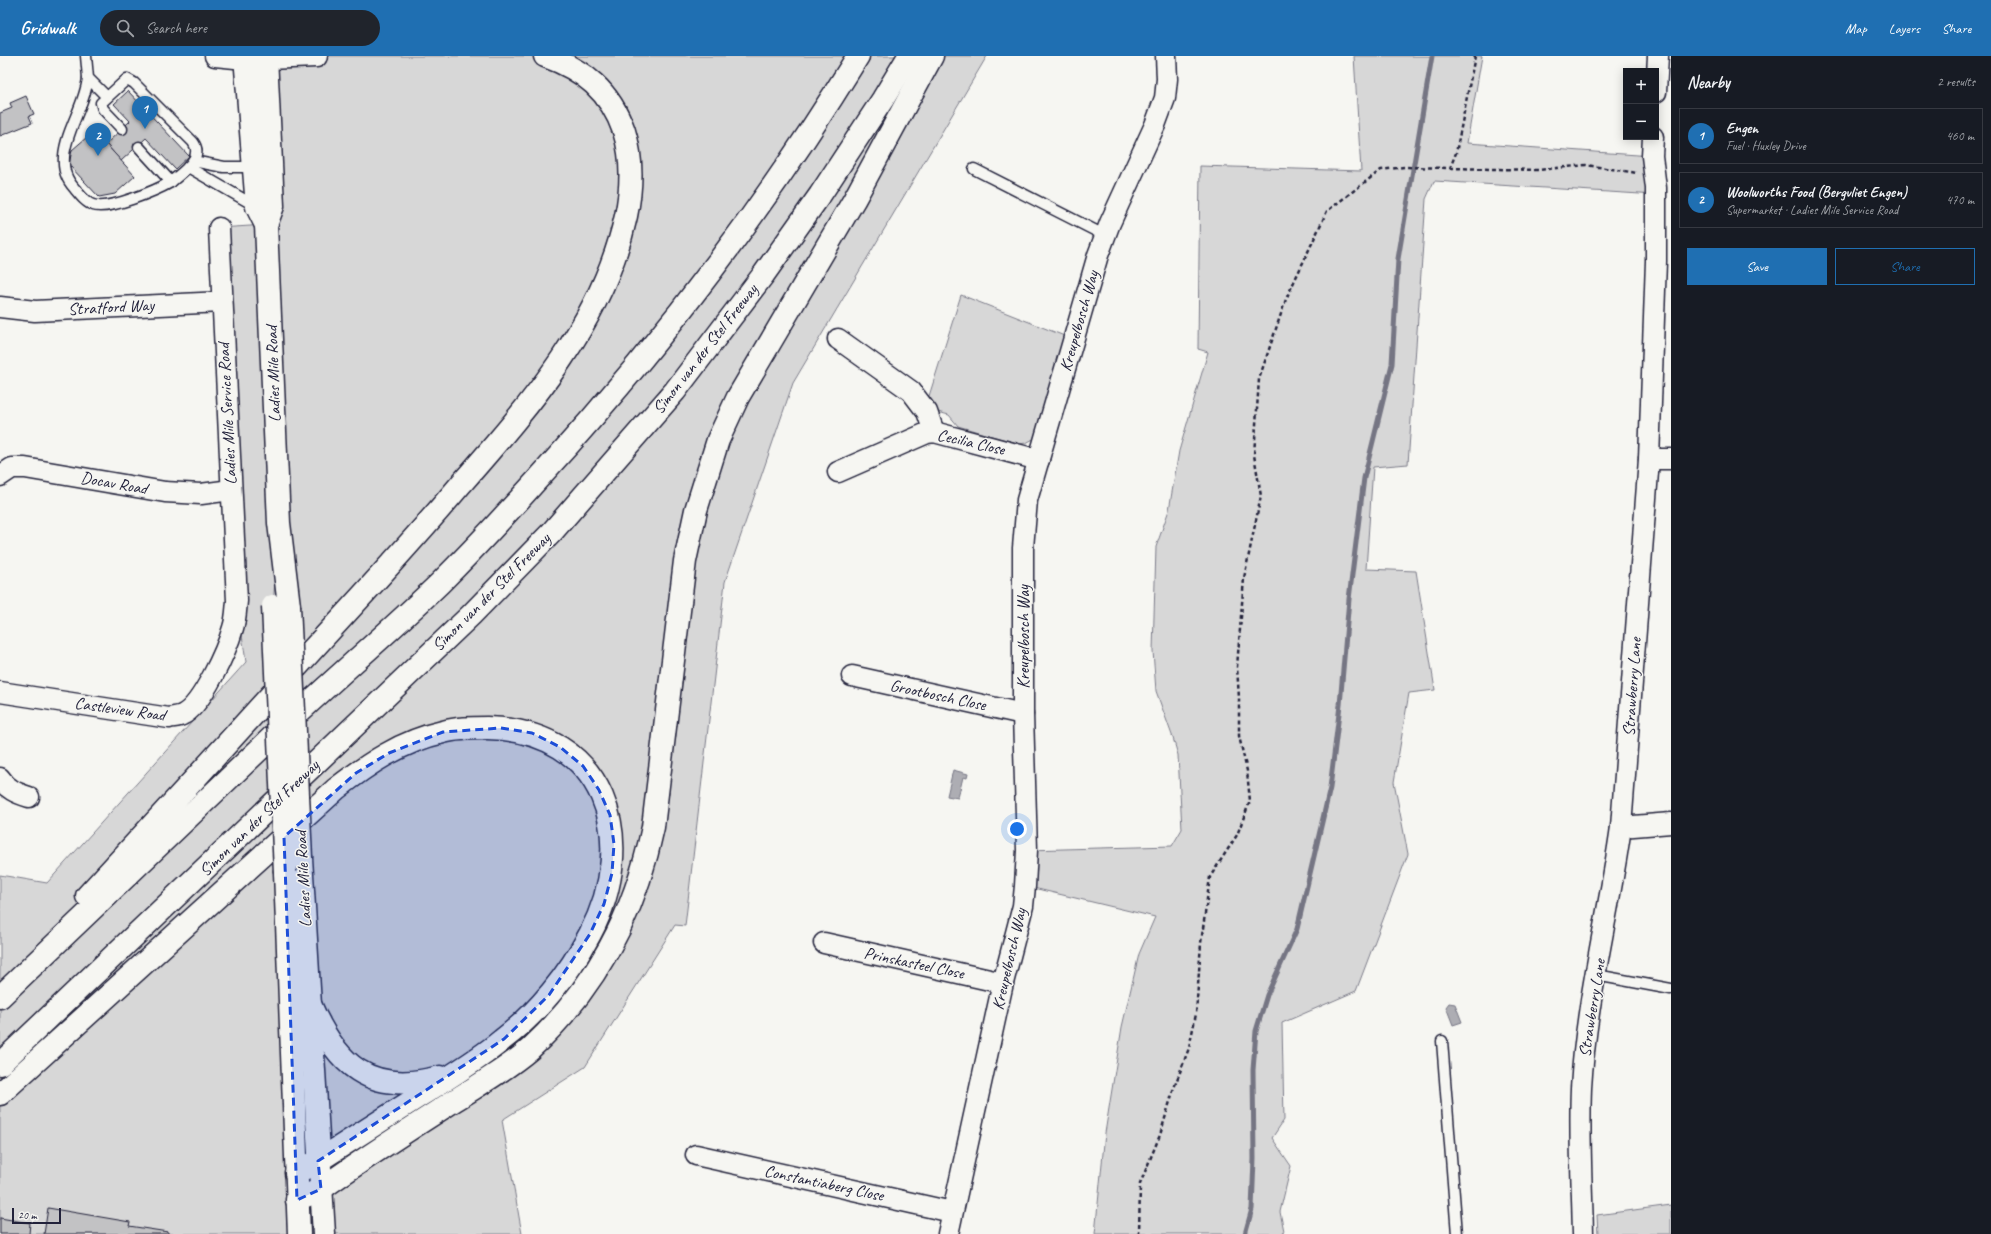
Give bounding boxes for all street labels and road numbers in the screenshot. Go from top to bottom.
street label: Kreupelbosch Way [1055,267,1104,374]
street label: Simon van der Stel Freeway [648,279,763,418]
street label: Stratford Way [67,294,156,320]
street label: Ladies Mile Road [261,323,285,423]
street label: Ladies Mile Service Road [213,340,241,485]
street label: Cecilia Close [935,424,1008,460]
street label: Docav Road [79,467,151,500]
street label: Simon van der Stel Freeway [427,528,555,656]
street label: Kreupelbosch Way [1013,584,1034,689]
street label: Strawberry Lane [1618,635,1646,737]
street label: Grootbosch Close [888,675,989,716]
street label: Castleview Road [73,692,169,726]
street label: Simon van der Stel Freeway [195,754,324,881]
street label: Ladies Mile Road [290,828,316,928]
street label: Kreupelbosch Way [987,905,1031,1012]
street label: Prinskasteel Close [862,942,967,984]
street label: Strawberry Lane [1574,956,1610,1059]
street label: Constantiaberg Close [763,1160,887,1206]

